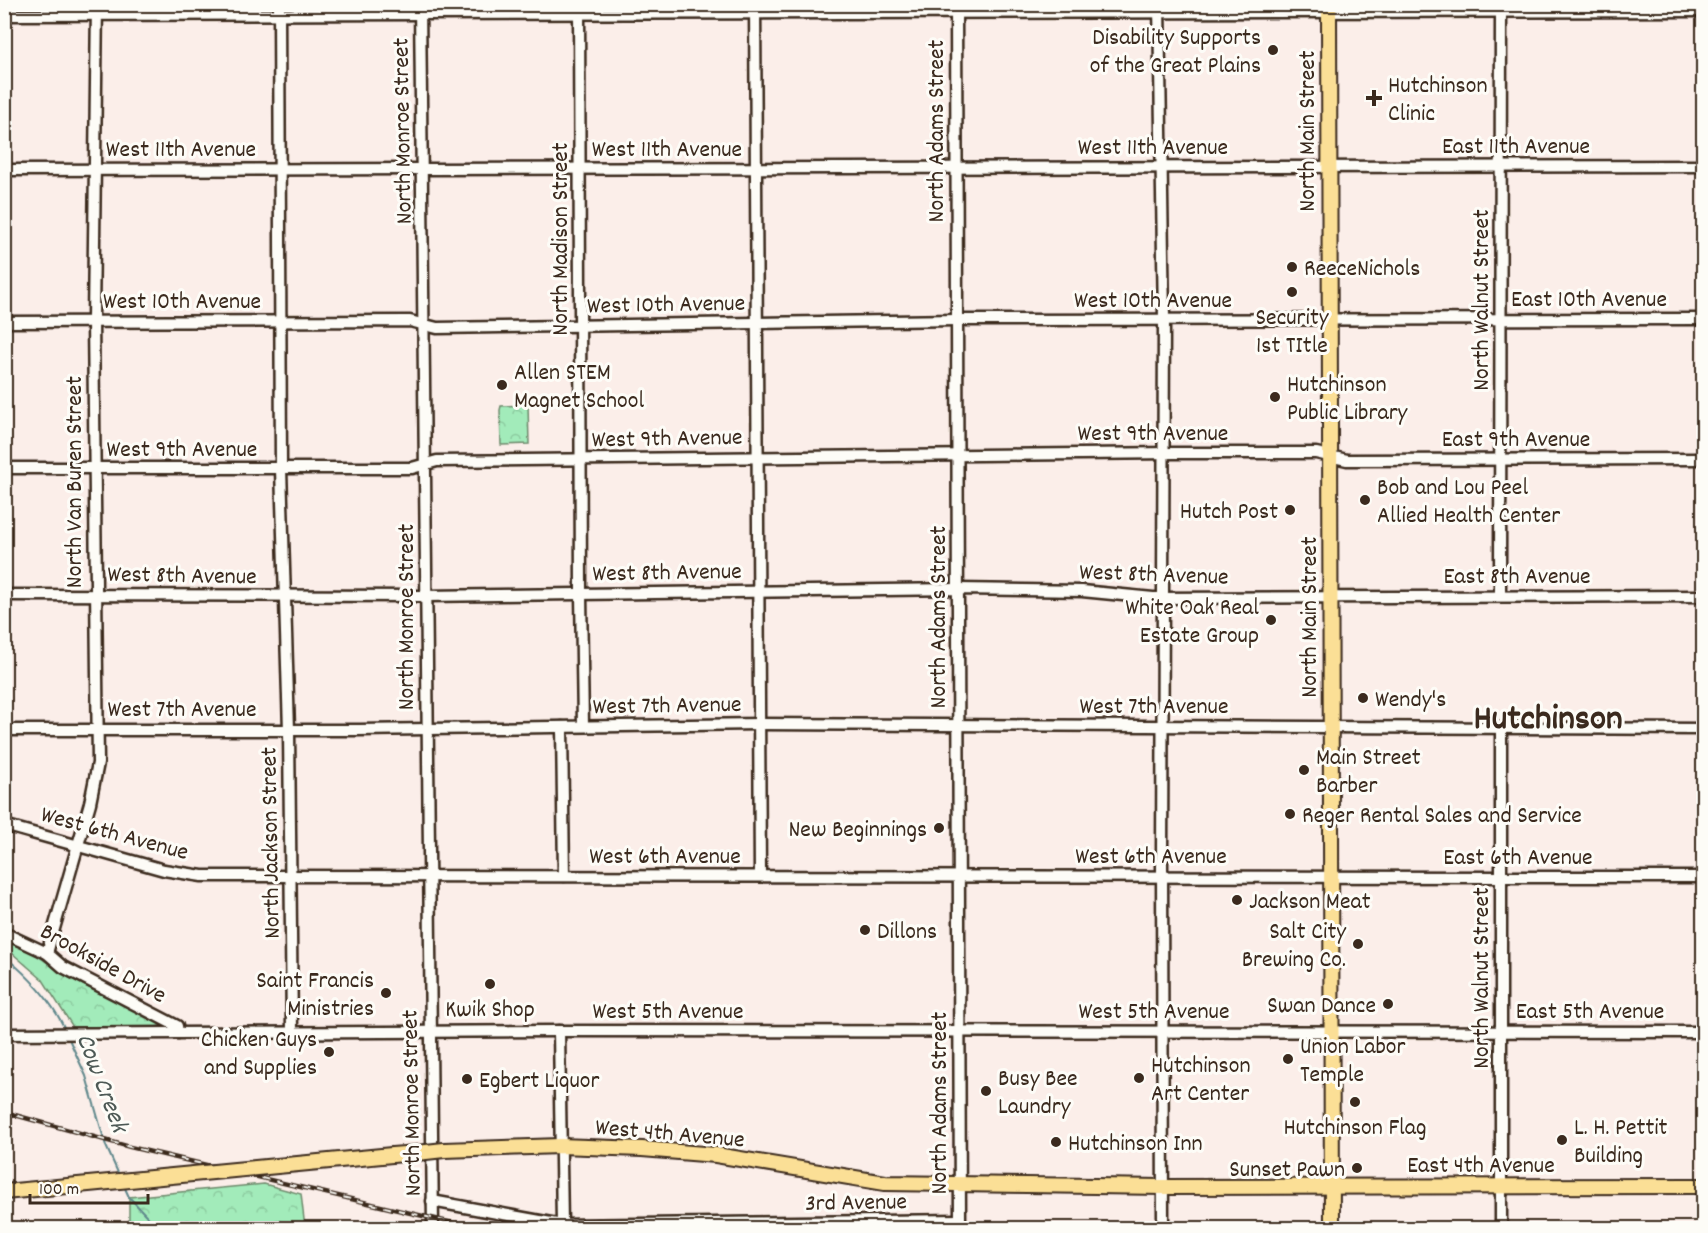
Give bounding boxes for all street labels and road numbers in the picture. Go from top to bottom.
street label: North Monroe Street [385,37,423,225]
street label: North Adams Street [921,39,955,222]
street label: North Main Street [1292,50,1326,212]
street label: East 11th Avenue [1442,131,1590,165]
street label: West 11th Avenue [1078,132,1228,166]
street label: West 11th Avenue [106,134,256,168]
street label: West 11th Avenue [592,134,742,168]
street label: North Madison Street [545,142,579,336]
street label: North Walnut Street [1466,209,1500,391]
street label: East 10th Avenue [1511,284,1667,318]
street label: West 10th Avenue [1074,285,1232,319]
street label: West 10th Avenue [103,286,261,320]
street label: West 10th Avenue [587,288,745,324]
street label: North Van Buren Street [59,376,93,588]
street label: West 9th Avenue [1078,418,1228,452]
street label: West 9th Avenue [591,422,743,458]
street label: East 9th Avenue [1442,424,1590,458]
street label: West 9th Avenue [107,434,257,468]
street label: North Monroe Street [391,524,425,710]
street label: North Adams Street [923,525,957,708]
street label: North Main Street [1294,536,1328,698]
street label: West 8th Avenue [592,556,742,592]
street label: West 8th Avenue [1079,556,1229,596]
street label: West 8th Avenue [107,559,257,595]
street label: East 8th Avenue [1443,561,1591,595]
street label: West 7th Avenue [592,689,742,725]
street label: West 7th Avenue [1080,691,1229,725]
street label: West 7th Avenue [108,694,257,728]
street label: North Jackson Street [253,747,291,939]
street label: West 6th Avenue [37,799,192,871]
street label: West 6th Avenue [589,841,741,875]
street label: West 6th Avenue [1075,841,1227,875]
street label: East 6th Avenue [1443,842,1593,876]
street label: North Walnut Street [1466,887,1500,1069]
street label: Brookside Drive [33,916,172,1013]
street label: West 5th Avenue [593,996,743,1030]
street label: West 5th Avenue [1079,996,1229,1030]
street label: East 5th Avenue [1516,996,1664,1030]
street label: North Monroe Street [394,1009,432,1197]
street label: North Adams Street [924,1011,958,1194]
street label: West 4th Avenue [594,1112,746,1158]
street label: East 4th Avenue [1407,1150,1555,1184]
street label: 3rd Avenue [805,1186,907,1222]

